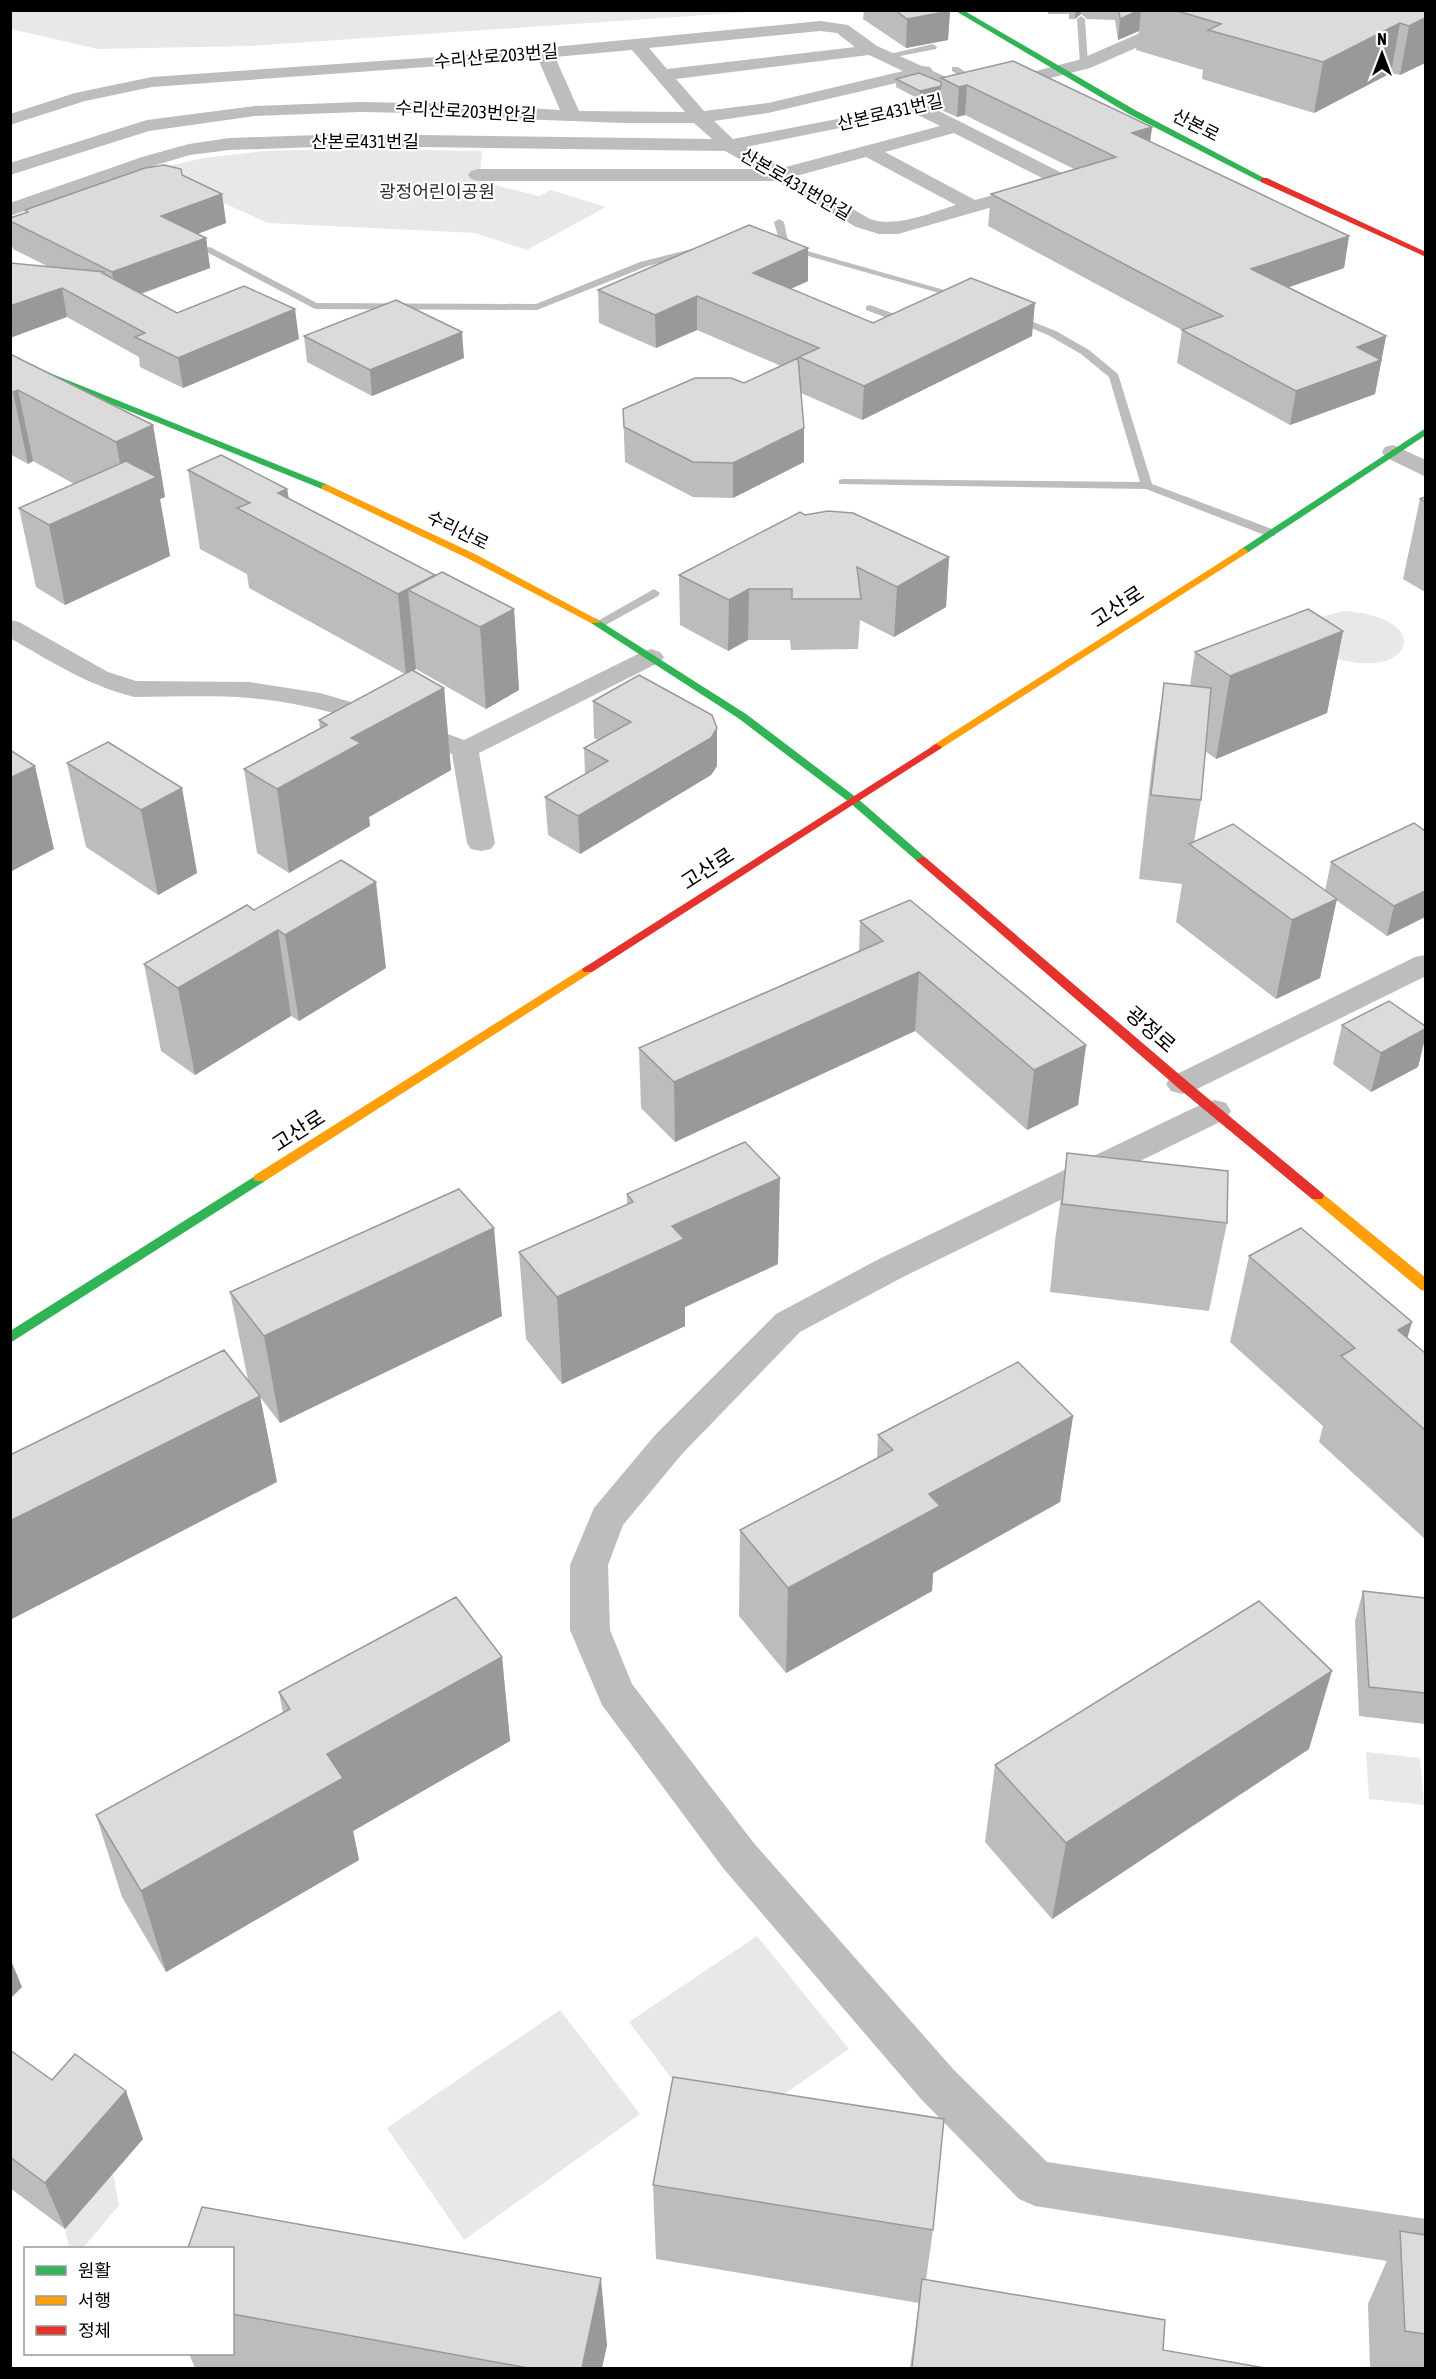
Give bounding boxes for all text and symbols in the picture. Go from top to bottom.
north arrow [1352,24,1412,84]
text: N [1377,30,1387,48]
street label: 수리산로203번길 [433,40,559,72]
street label: 산본로431번길 [835,90,945,134]
street label: 수리산로203번안길 [395,97,537,125]
street label: 산본로 [1169,104,1223,146]
street label: 산본로431번길 [311,131,419,152]
street label: 산본로431번안길 [737,144,855,224]
park label: 광정어린이공원 [379,181,495,202]
street label: 수리산로 [424,506,492,554]
street label: 고산로 [1086,580,1148,632]
street label: 고산로 [676,842,738,894]
street label: 광정로 [1121,1001,1181,1057]
street label: 고산로 [267,1104,329,1156]
legend [24,2247,234,2355]
text: 원활 [78,2260,111,2281]
text: 서행 [78,2290,111,2311]
text: 정체 [78,2320,111,2341]

